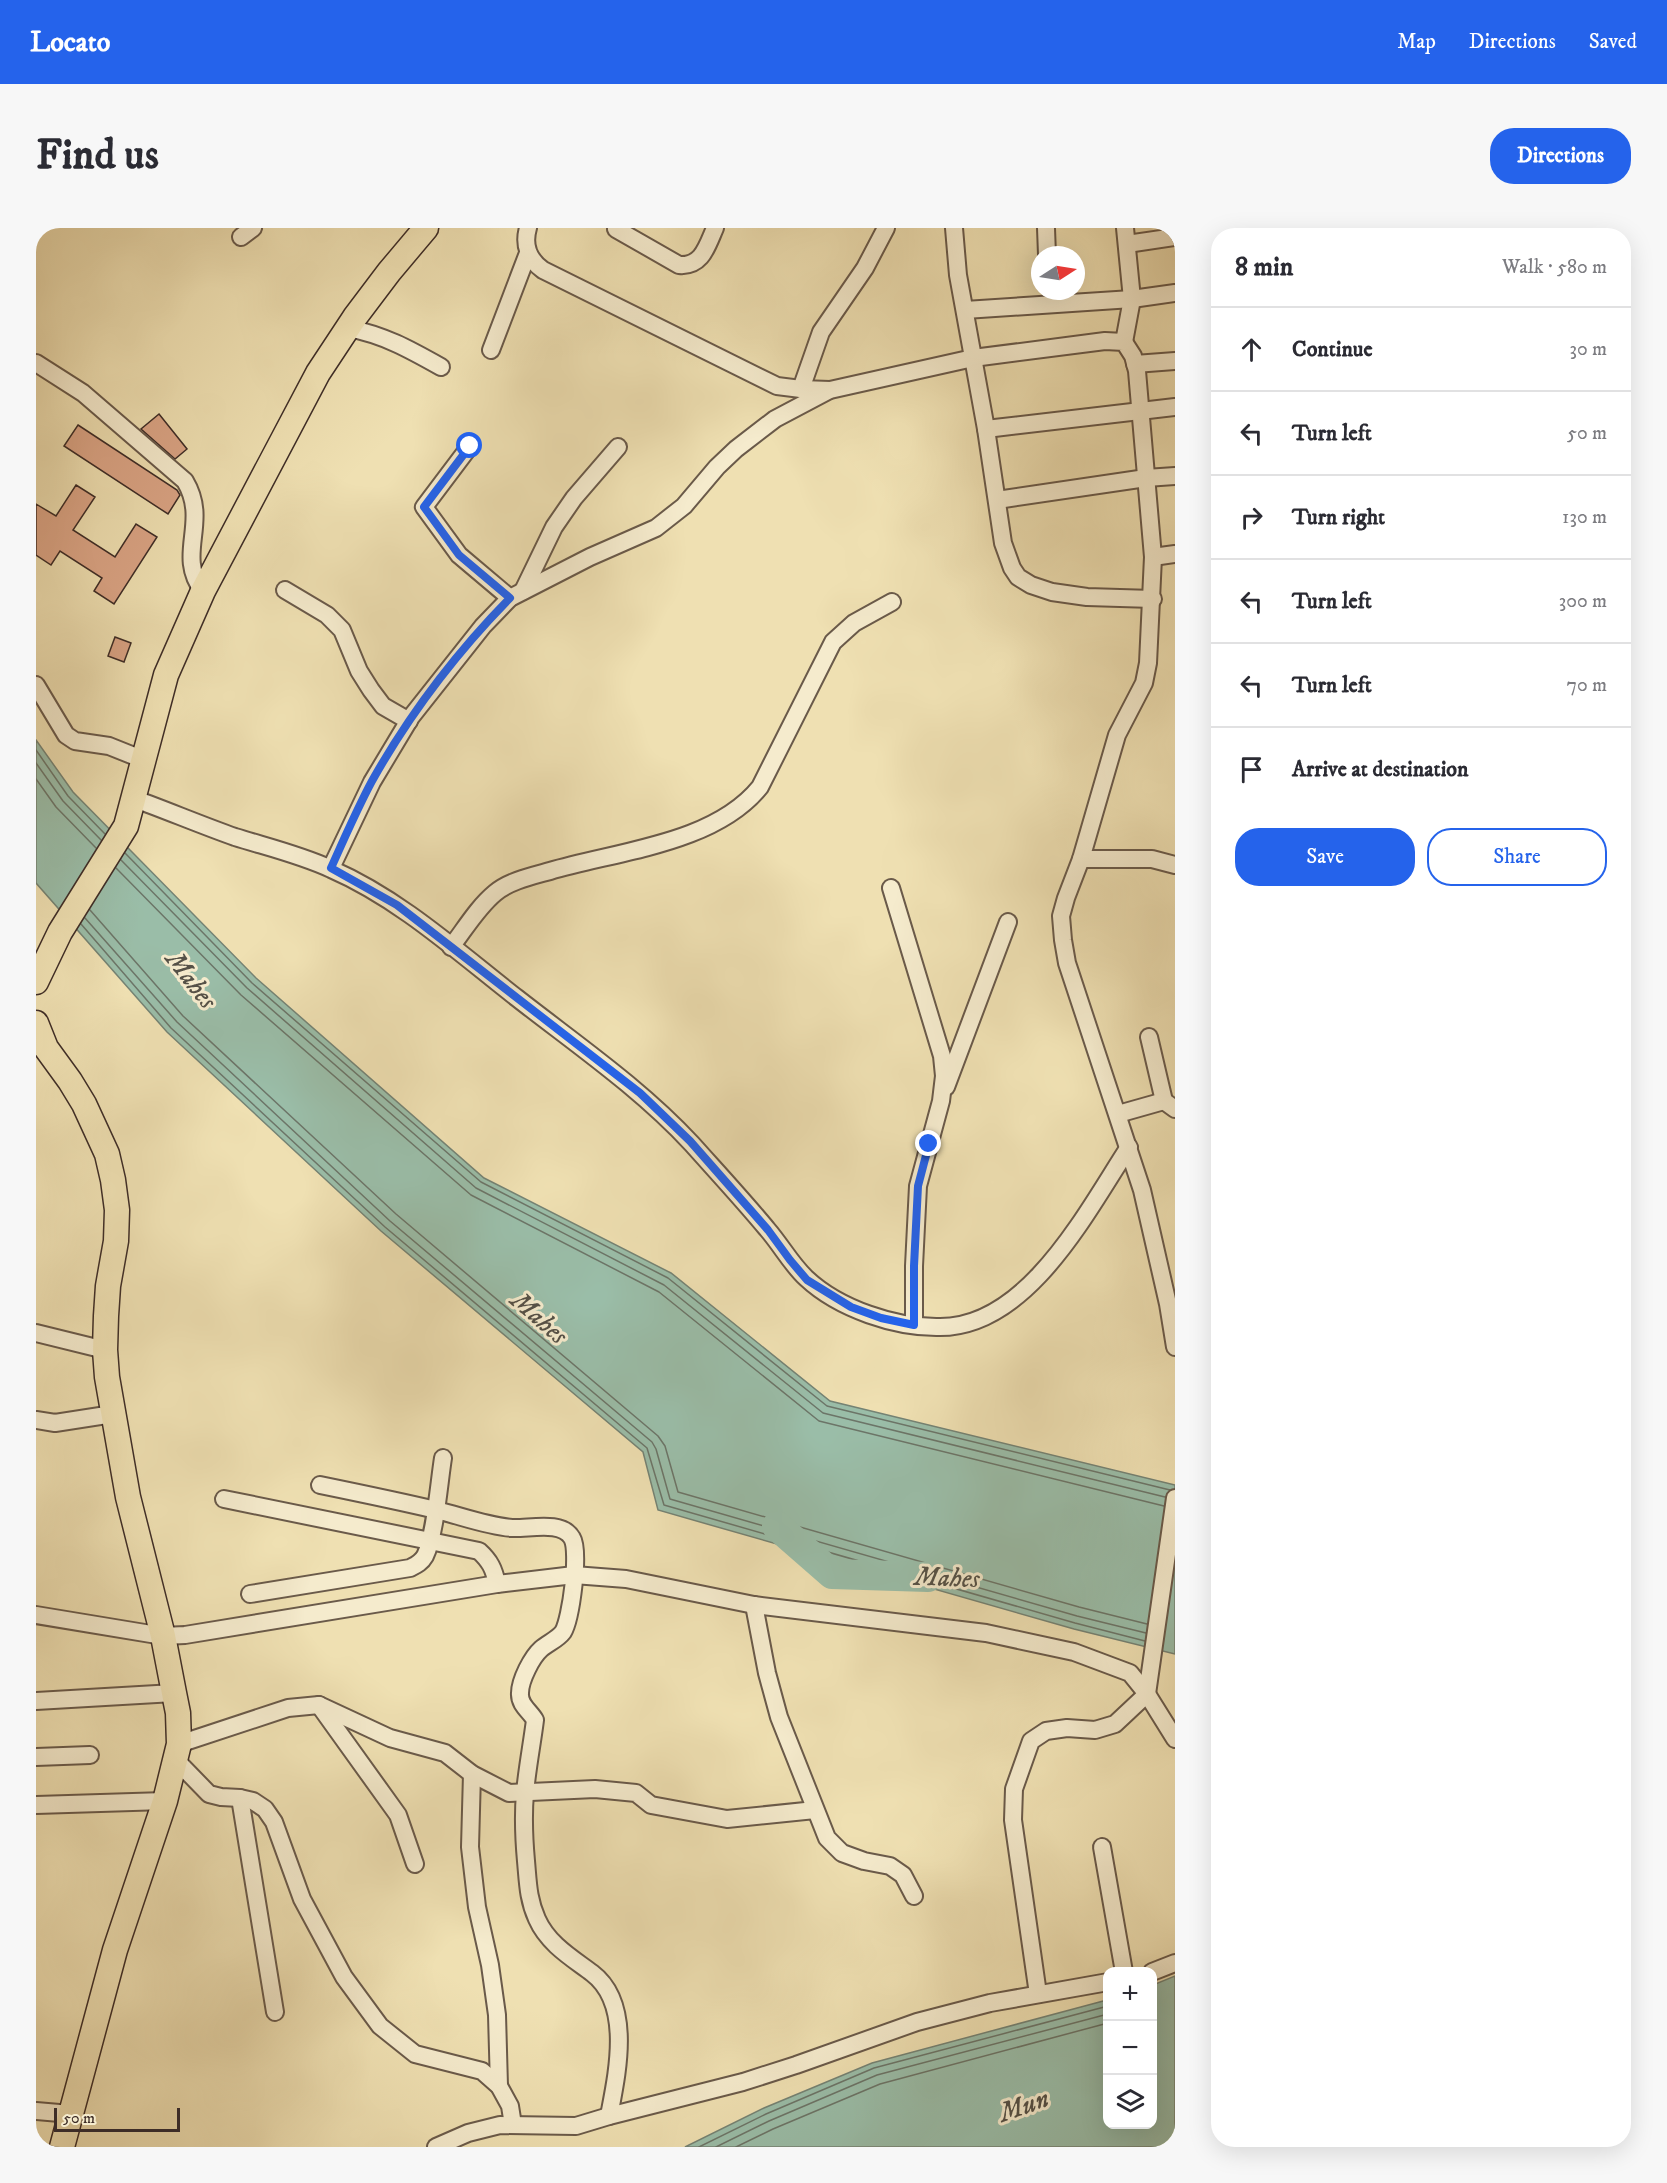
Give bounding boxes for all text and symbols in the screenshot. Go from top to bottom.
text: Locato [30,25,110,60]
text: Map [1397,29,1436,55]
text: Directions [1469,29,1556,55]
text: Saved [1589,29,1637,55]
button: Directions [1490,128,1631,184]
text: Find us [36,130,159,182]
north arrow [1031,246,1085,300]
text: 8 min [1235,251,1293,284]
text: Walk · 580 m [1502,255,1607,280]
icon: ahead [1235,333,1268,366]
text: Continue [1292,336,1373,363]
text: 30 m [1569,337,1607,362]
icon: left [1235,417,1268,450]
text: Turn left [1292,420,1372,447]
text: 50 m [1567,421,1607,446]
route start [456,432,482,458]
icon: right [1235,501,1268,534]
text: Turn right [1292,504,1385,531]
text: 130 m [1562,505,1607,530]
icon: left [1235,585,1268,618]
text: Turn left [1292,588,1372,615]
text: 300 m [1559,589,1607,614]
icon: left [1235,669,1268,702]
text: Turn left [1292,672,1372,699]
text: 70 m [1566,673,1607,698]
icon: arrive [1235,753,1268,786]
text: Arrive at destination [1292,756,1469,783]
button: Save [1235,828,1415,886]
button: Share [1427,828,1607,886]
water label: Mahes [156,942,225,1017]
route end [915,1130,941,1156]
water label: Mahes [502,1283,575,1353]
water label: Mahes [912,1560,981,1596]
map controls [1103,1967,1157,2129]
button: + [1103,1967,1157,2021]
button: − [1103,2021,1157,2075]
button: layers [1103,2075,1157,2129]
water label: Mun [992,2081,1054,2131]
scale bar [54,2105,180,2132]
text: 50 m [63,2108,95,2128]

